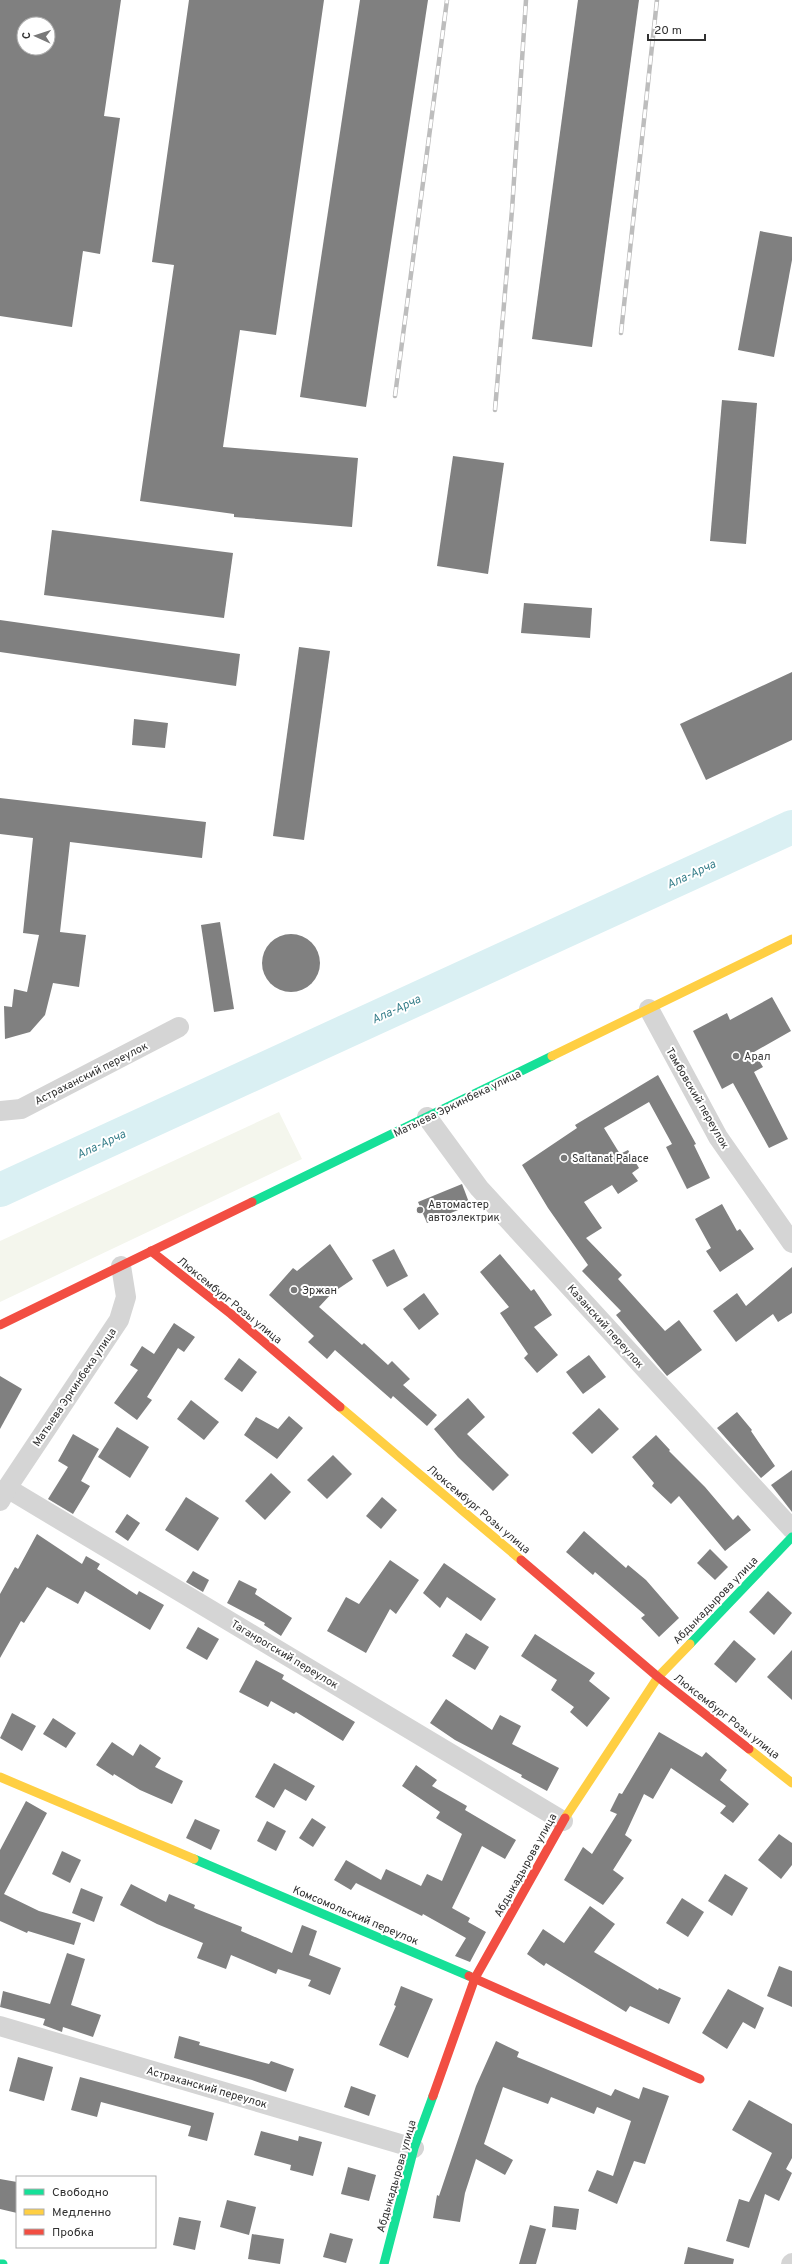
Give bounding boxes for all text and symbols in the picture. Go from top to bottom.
north arrow [16,16,56,56]
scale bar [648,16,705,42]
text: 20 m [654,23,682,39]
text: С [20,32,34,39]
water label: Ала-Арча [664,856,719,893]
water label: Ала-Арча [369,991,424,1028]
street label: Астраханский переулок [32,1039,150,1109]
street label: Тамбовский переулок [662,1045,732,1152]
place label: Арал [744,1050,770,1064]
marker: Арал [731,1051,741,1061]
street label: Матыева Эркинбека улица [391,1067,524,1141]
water label: Ала-Арча [74,1126,129,1163]
place label: Saltanat Palace [572,1152,649,1166]
marker: Saltanat Palace [559,1153,569,1163]
place label: Автомастер автоэлектрик [428,1198,500,1225]
marker: Автомастер автоэлектрик [415,1205,425,1215]
street label: Люксембург Розы улица [174,1254,285,1347]
street label: Казанский переулок [564,1282,647,1372]
place label: Эржан [302,1284,337,1298]
marker: Эржан [289,1285,299,1295]
street label: Матыева Эркинбека улица [30,1325,120,1449]
street label: Люксембург Розы улица [424,1462,533,1557]
street label: Абдыкадырова улица [670,1554,761,1647]
street label: Таганрогский переулок [228,1617,341,1693]
street label: Люксембург Розы улица [671,1671,782,1763]
street label: Абдыкадырова улица [492,1811,560,1920]
street label: Комсомольский переулок [290,1883,421,1949]
street label: Астраханский переулок [145,2064,269,2112]
street label: Абдыкадырова улица [374,2118,420,2234]
legend [16,2176,156,2248]
text: Свободно [52,2185,109,2201]
text: Медленно [52,2205,112,2221]
text: Пробка [52,2225,94,2241]

